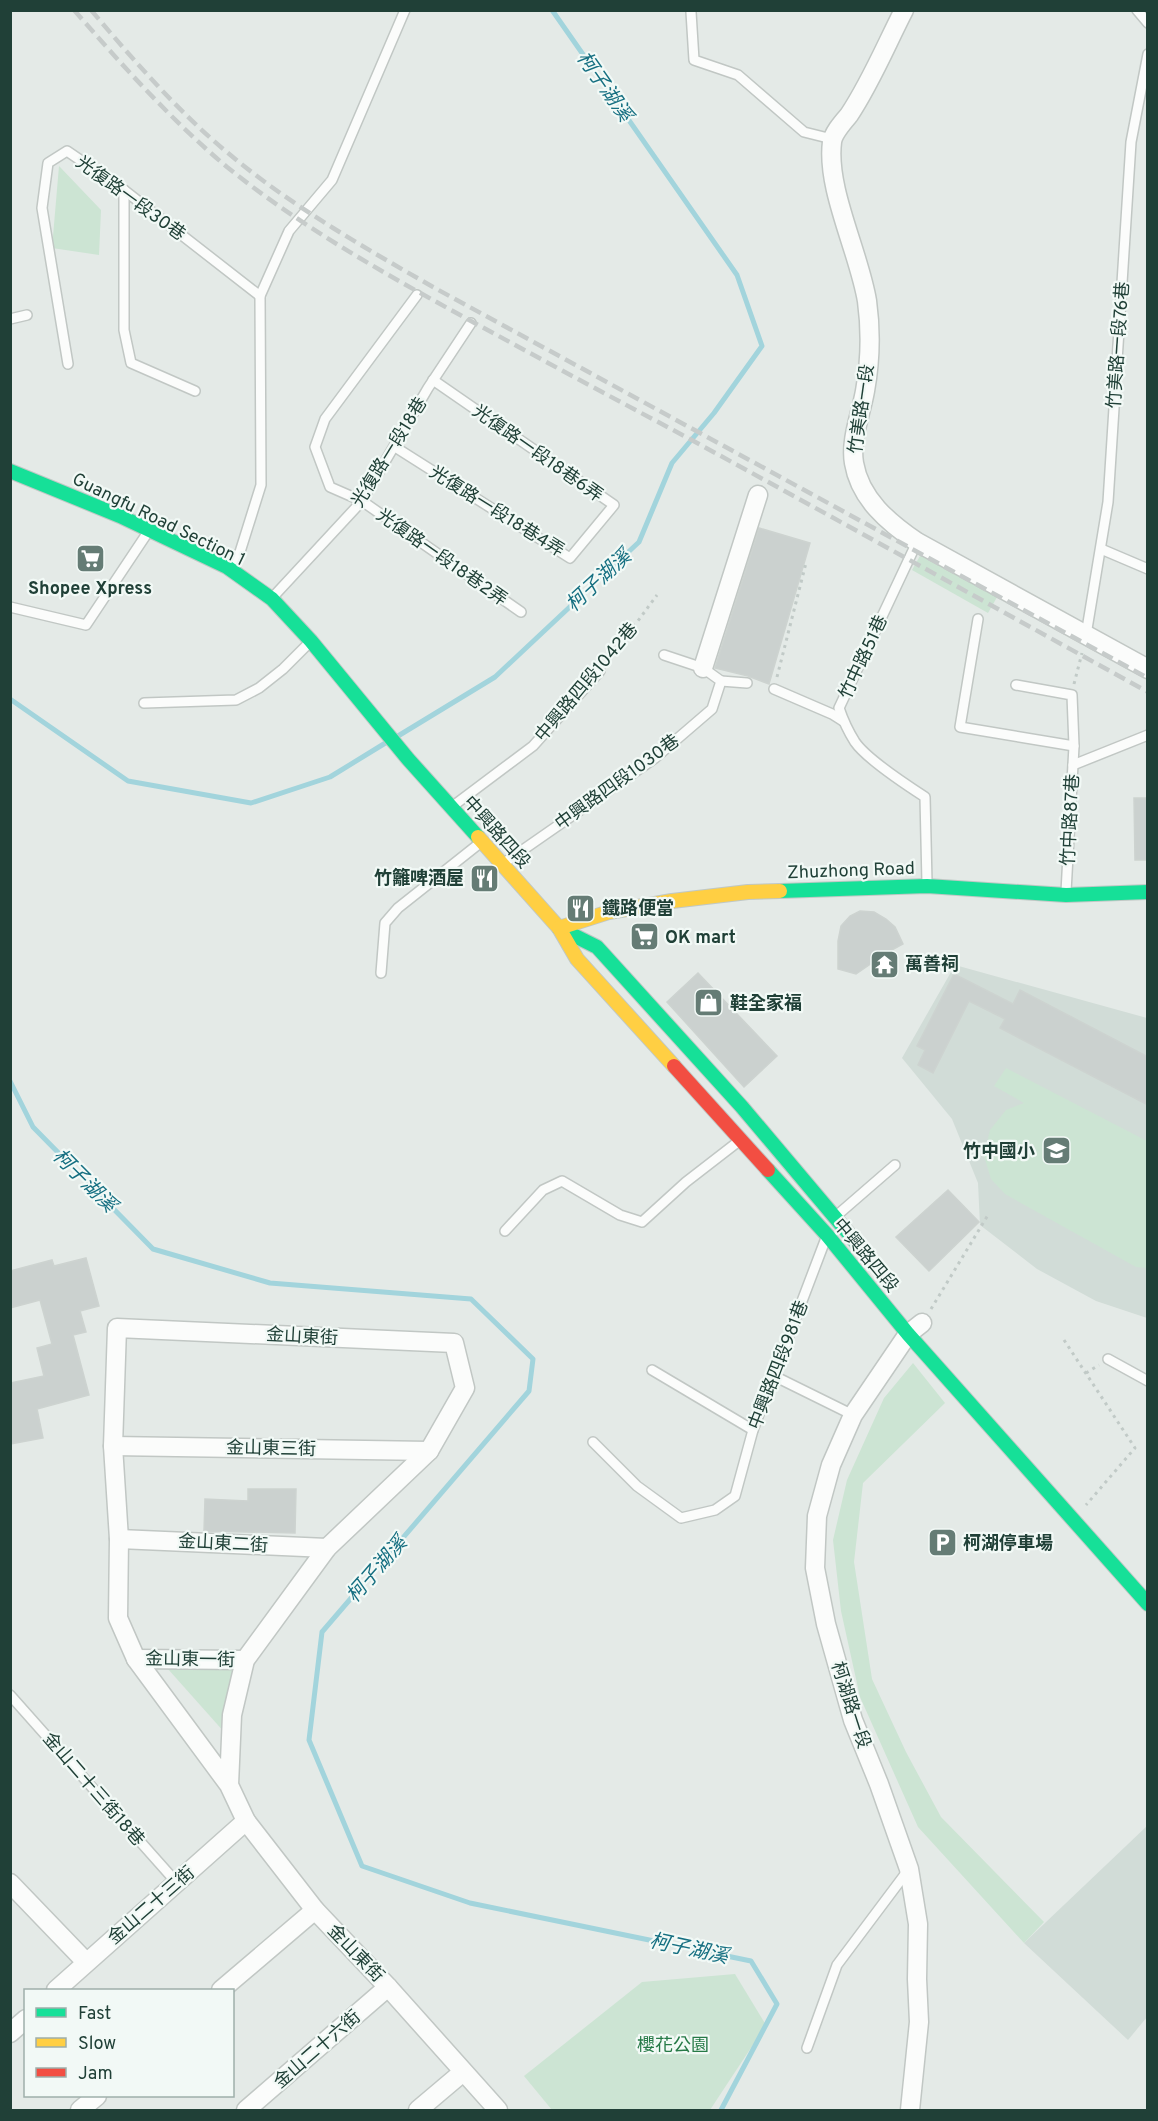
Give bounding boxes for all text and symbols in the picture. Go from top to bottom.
water label: 柯子湖溪 [570,47,639,130]
street label: 光復路一段30巷 [71,152,190,247]
street label: 竹美路一段76巷 [1104,281,1135,409]
street label: 竹美路一段 [845,363,880,455]
street label: 光復路一段18巷 [347,393,433,512]
street label: 光復路一段18巷6弄 [467,401,607,508]
street label: 光復路一段18巷4弄 [424,461,568,563]
street label: Guangfu Road Section 1 [68,468,249,572]
street label: 光復路一段18巷2弄 [371,504,511,612]
supermarket icon: Shopee Xpress [74,543,106,575]
water label: 柯子湖溪 [561,543,640,618]
place label: Shopee Xpress [28,578,152,601]
street label: 竹中路51巷 [835,612,894,703]
street label: 中興路四段1042巷 [531,619,644,747]
street label: 中興路四段1030巷 [551,730,685,836]
street label: 竹中路87巷 [1058,773,1085,867]
street label: 中興路四段 [457,792,535,874]
street label: Zhuzhong Road [787,858,915,885]
restaurant icon: 竹籬啤酒屋 [469,862,501,894]
place label: 竹籬啤酒屋 [374,867,464,891]
restaurant icon: 鐵路便當 [565,892,597,924]
place label: 鐵路便當 [602,898,674,921]
supermarket icon: OK mart [628,921,660,953]
place label: OK mart [665,927,736,950]
temple icon: 萬善祠 [868,948,900,980]
place label: 萬善祠 [905,954,959,977]
shop icon: 鞋全家福 [693,987,725,1019]
place label: 鞋全家福 [730,993,802,1016]
school or university icon: 竹中國小 [1040,1135,1072,1167]
place label: 竹中國小 [963,1141,1035,1164]
water label: 柯子湖溪 [46,1144,123,1221]
street label: 中興路四段 [827,1214,903,1298]
street label: 中興路四段981巷 [744,1298,815,1433]
street label: 金山東街 [265,1324,338,1351]
street label: 金山東三街 [226,1437,316,1462]
parking icon: 柯湖停車場 [926,1527,958,1559]
water label: 柯子湖溪 [341,1529,416,1609]
street label: 金山東二街 [177,1531,268,1558]
place label: 柯湖停車場 [963,1533,1053,1556]
street label: 金山東一街 [145,1648,235,1673]
street label: 柯湖路一段 [825,1659,874,1752]
street label: 金山二十三街18巷 [37,1728,149,1852]
street label: 金山二十三街 [104,1862,200,1950]
street label: 金山東街 [322,1920,388,1988]
water label: 柯子湖溪 [647,1929,733,1972]
legend [24,1989,234,2097]
text: Fast [78,2003,111,2026]
street label: 金山二十六街 [270,2006,366,2094]
text: Slow [78,2033,116,2056]
park label: 櫻花公園 [637,2035,709,2058]
text: Jam [78,2063,113,2086]

